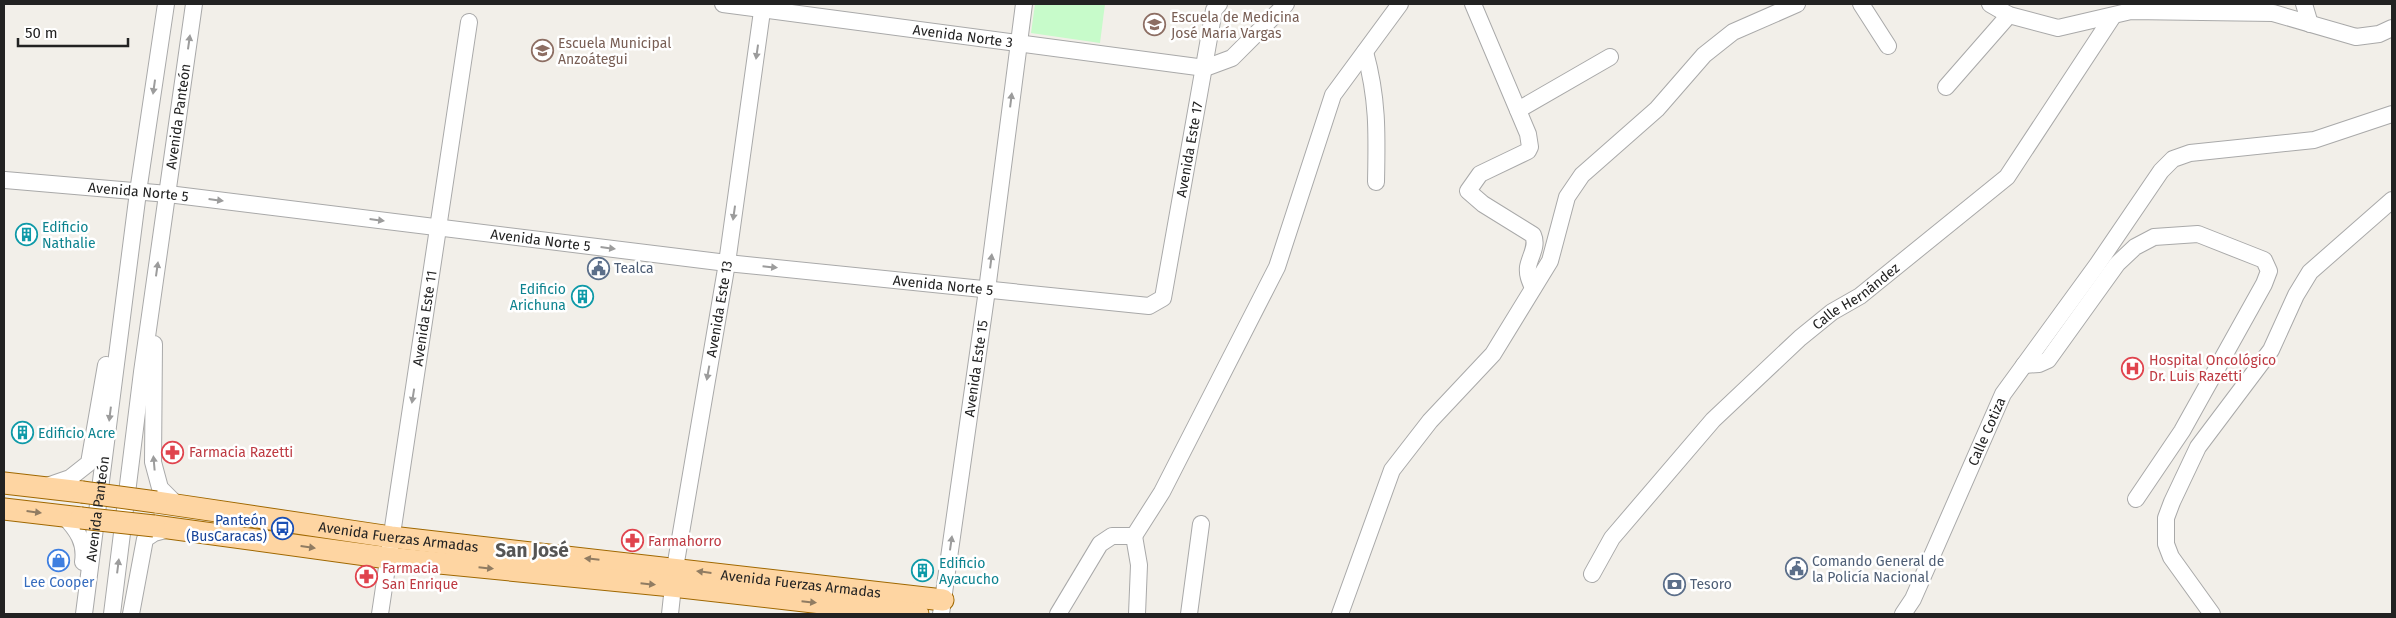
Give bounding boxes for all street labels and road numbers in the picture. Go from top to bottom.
street label: Avenida Norte 3 [912,21,1014,51]
street label: Avenida Panteón [162,62,194,170]
street label: Avenida Este 17 [1172,100,1206,199]
street label: Avenida Norte 5 [88,179,190,205]
street label: Avenida Norte 5 [490,225,592,255]
street label: Avenida Este 13 [703,259,736,359]
street label: Calle Hernández [1809,259,1903,333]
street label: Avenida Este 11 [409,269,440,367]
street label: Avenida Norte 5 [892,271,994,299]
street label: Avenida Este 15 [961,319,991,418]
street label: Calle Cotiza [1964,395,2009,468]
street label: Avenida Panteón [82,455,113,563]
street label: Avenida Fuerzas Armadas [317,518,480,555]
street label: Avenida Fuerzas Armadas [720,566,882,601]

